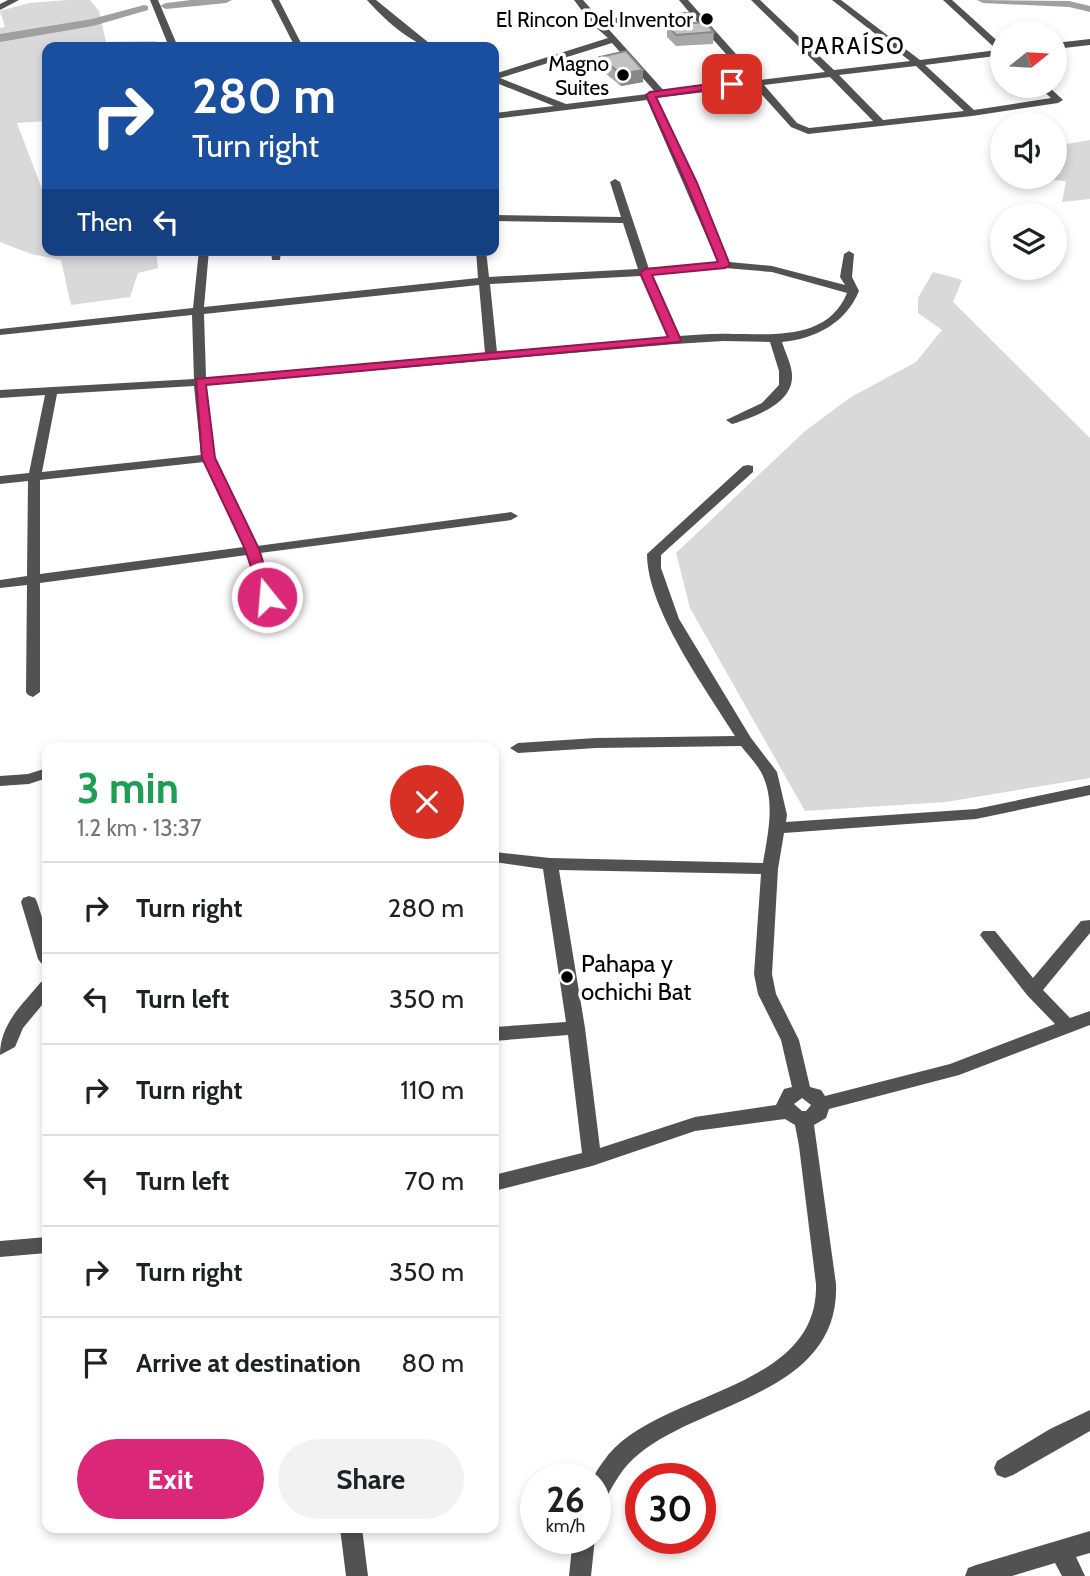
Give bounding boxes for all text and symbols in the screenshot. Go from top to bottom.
place label: El Rincon Del Inventor [496,7,693,32]
marker: El Rincon Del Inventor [699,11,715,27]
north arrow [990,21,1068,98]
map controls [990,21,1067,280]
district label: PARAÍSO [800,31,906,60]
place label: Magno Suites [548,51,609,100]
pin [702,54,762,114]
icon: arrive [713,65,751,103]
text: 280 m [192,66,336,125]
marker: Magno Suites [615,67,631,83]
icon: right [77,70,168,161]
button: sound [990,112,1067,189]
text: Turn right [192,126,319,165]
icon: left [147,203,185,241]
button: layers [990,203,1067,280]
text: Then [77,206,133,238]
position arrow [230,560,304,634]
text: 3 min [77,762,179,814]
button: close [390,765,464,839]
text: 1.2 km · 13:37 [77,814,202,842]
icon: right [77,889,115,927]
text: Turn right [136,892,242,924]
text: 280 m [388,892,464,924]
place label: Pahapa y ochichi Bat [581,949,691,1006]
marker: Pahapa y ochichi Bat [559,969,575,985]
icon: left [77,980,115,1018]
text: Turn left [136,983,229,1015]
text: 350 m [389,983,464,1015]
icon: right [77,1071,115,1109]
text: Turn right [136,1074,242,1106]
text: 110 m [400,1074,464,1106]
icon: left [77,1162,115,1200]
text: Turn left [136,1165,229,1197]
text: 70 m [404,1165,464,1197]
icon: right [77,1253,115,1291]
text: Turn right [136,1256,242,1288]
text: 350 m [389,1256,464,1288]
icon: arrive [77,1344,115,1382]
text: Arrive at destination [136,1347,361,1379]
text: 80 m [401,1347,464,1379]
button: Exit [77,1439,264,1519]
button: Share [278,1439,464,1519]
speed limit sign: 30 [625,1463,716,1554]
text: 26 [546,1478,585,1521]
text: km/h [546,1515,585,1537]

